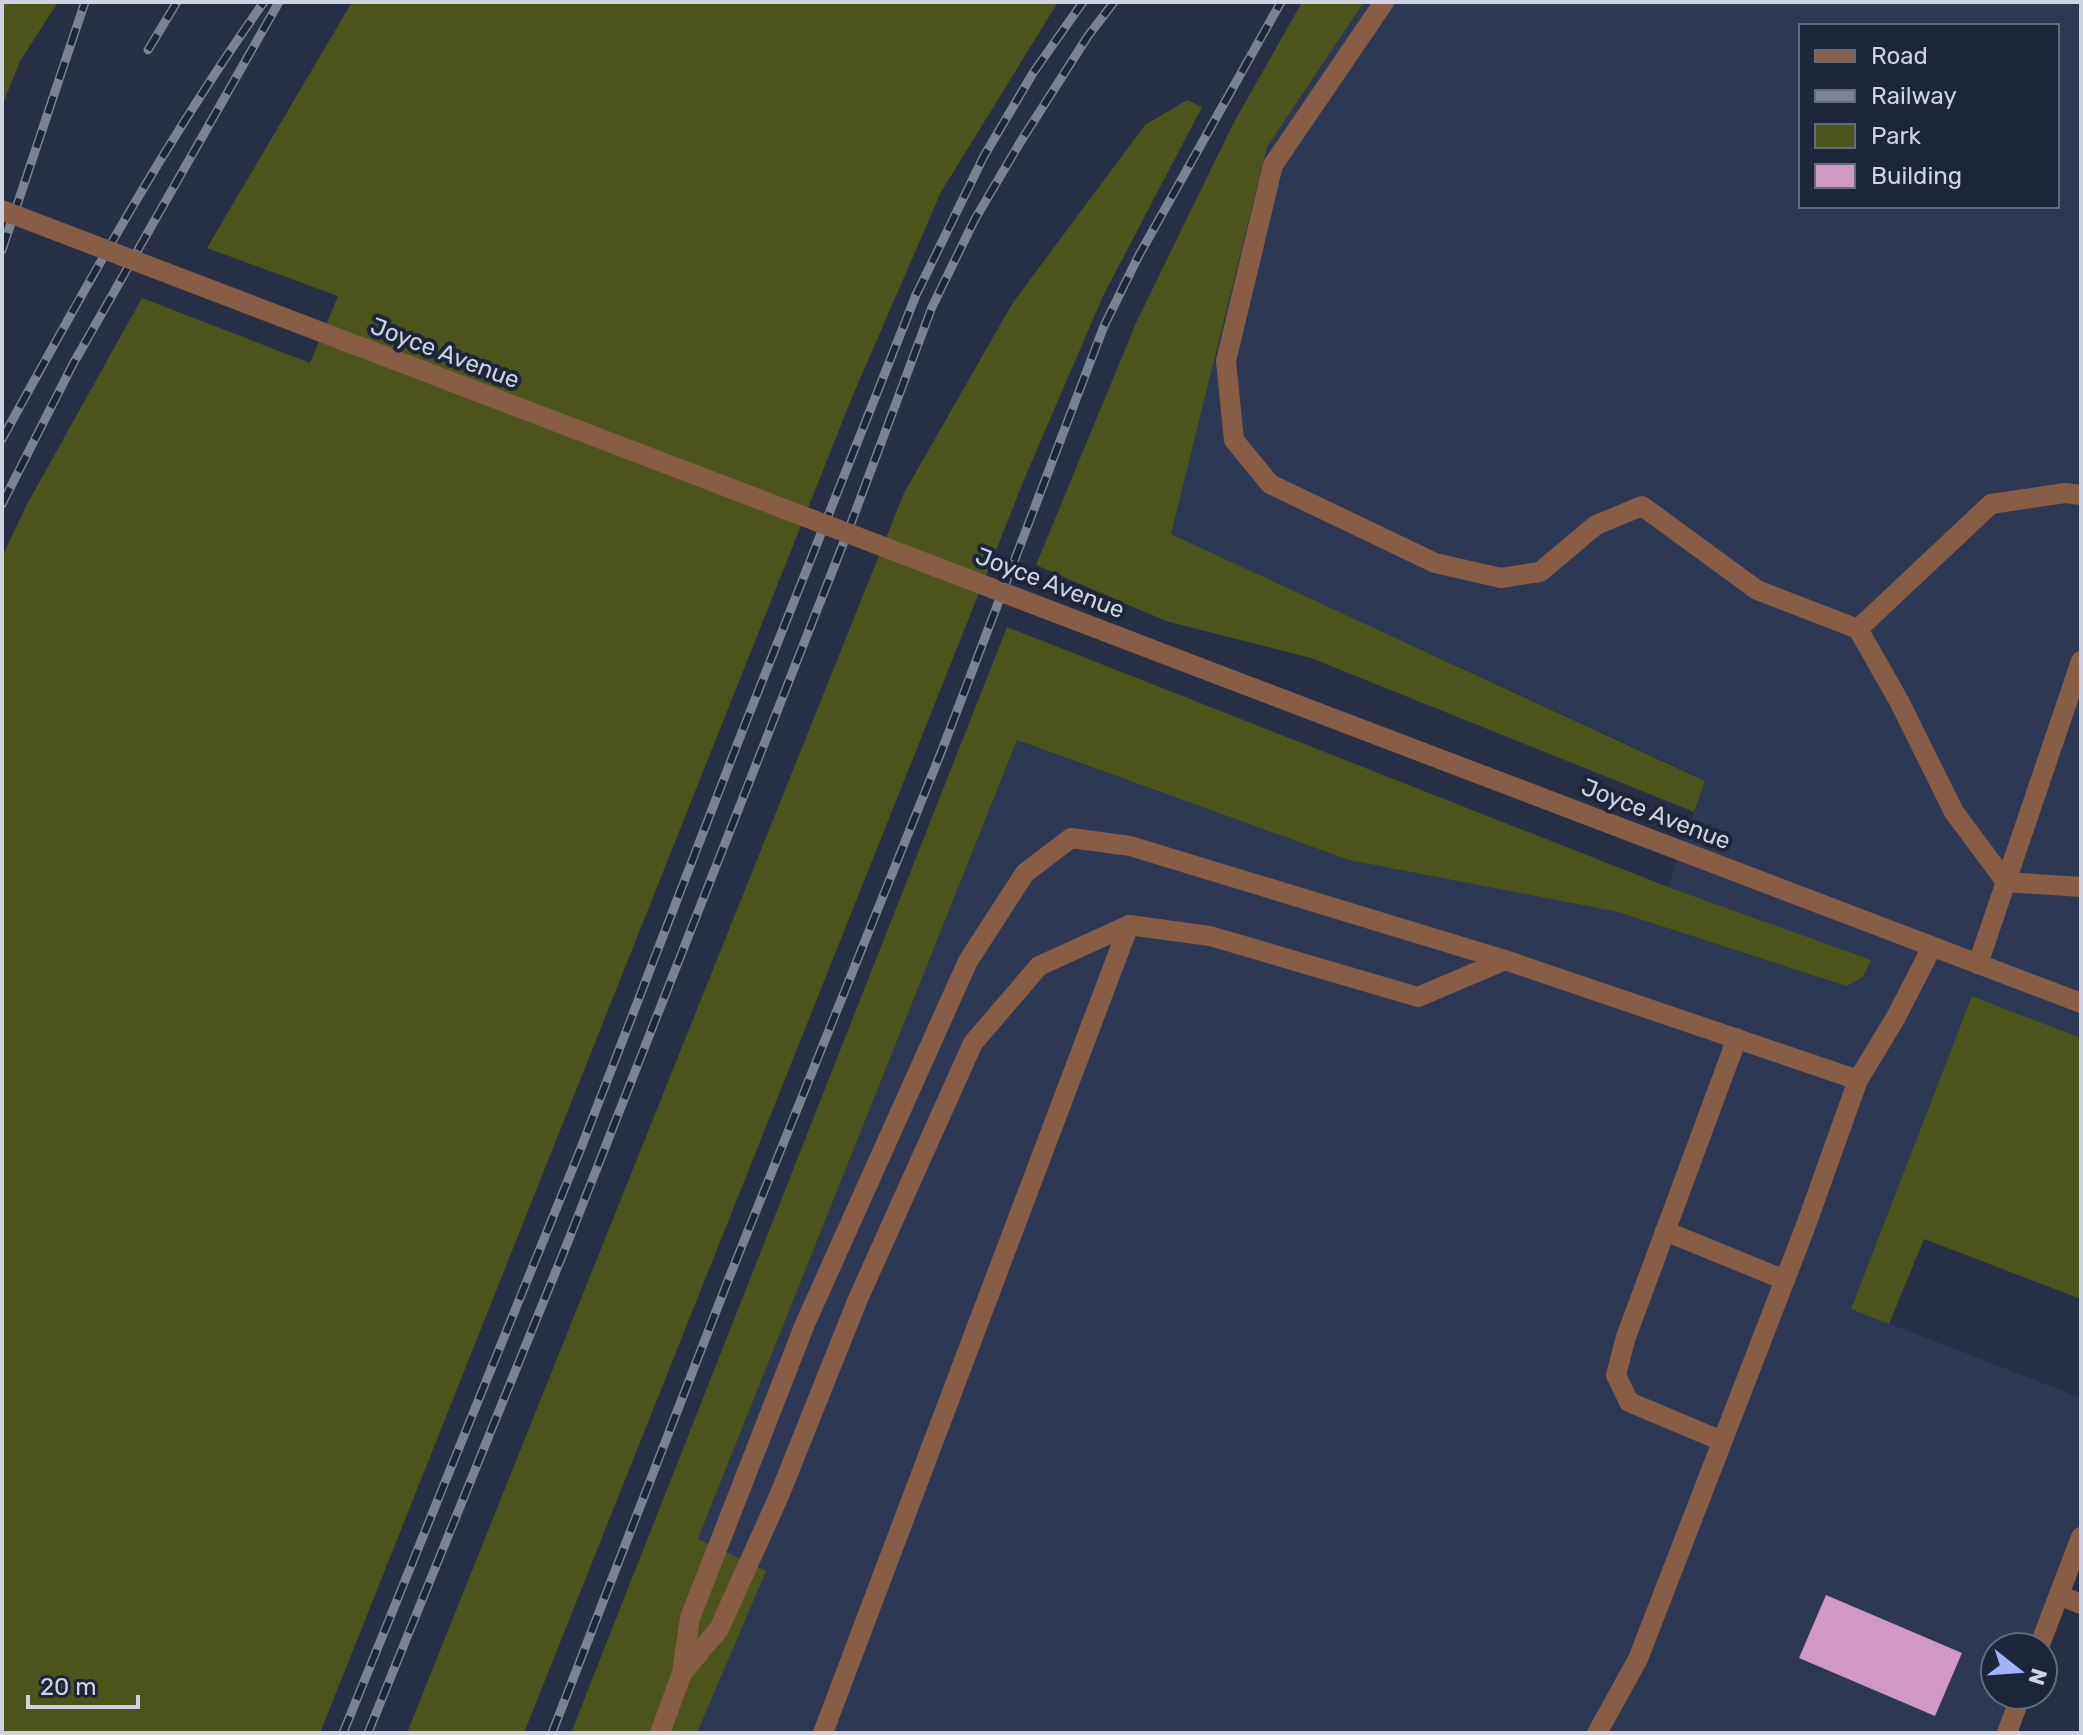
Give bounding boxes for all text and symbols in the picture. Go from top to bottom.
legend [1799,24,2059,208]
text: Road [1871,42,1928,70]
text: Railway [1871,82,1957,110]
text: Park [1871,122,1922,150]
text: Building [1871,162,1962,190]
street label: Joyce Avenue [367,312,523,394]
street label: Joyce Avenue [972,542,1128,624]
street label: Joyce Avenue [1578,773,1734,855]
north arrow [1979,1631,2059,1711]
scale bar [28,1659,138,1709]
text: N [2022,1665,2053,1688]
text: 20 m [40,1673,97,1701]

